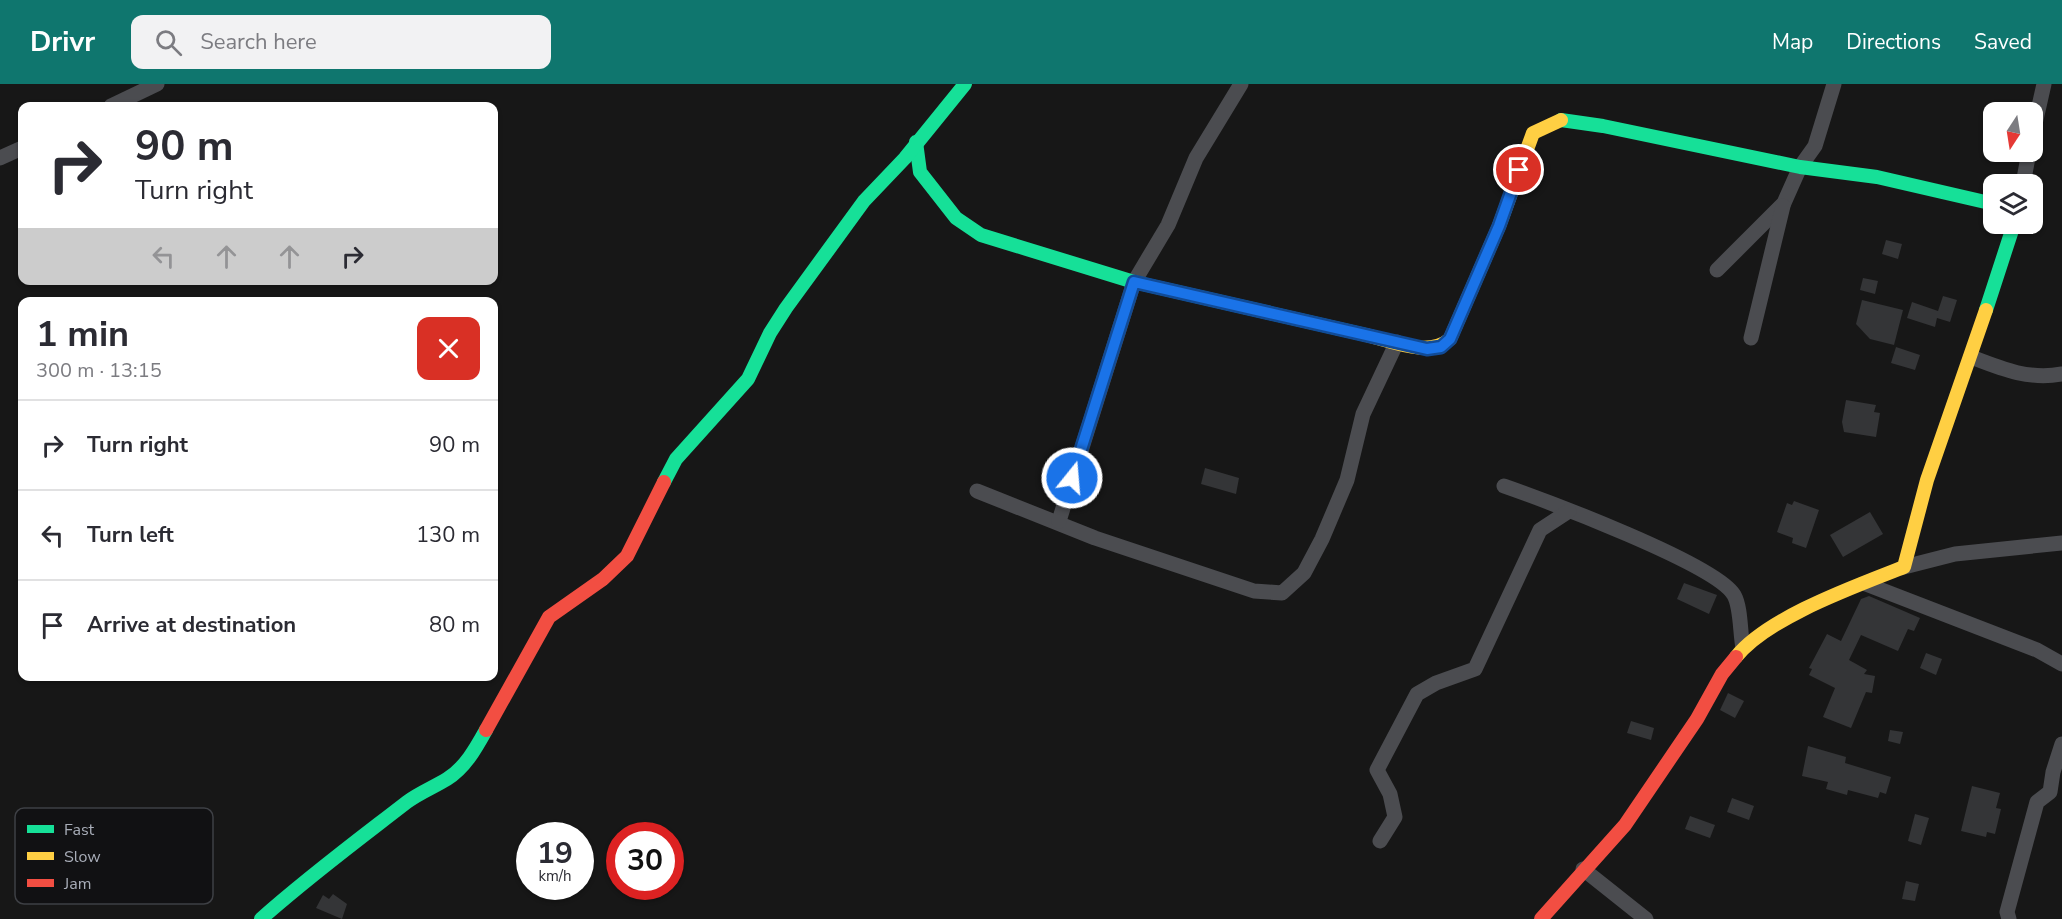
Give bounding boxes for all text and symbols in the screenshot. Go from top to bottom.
search box [131,15,551,69]
text: Drivr [30,23,95,61]
icon: search [152,26,185,59]
text: Search here [200,27,317,57]
text: Map [1772,28,1813,56]
text: Directions [1846,28,1941,56]
text: Saved [1974,28,2032,56]
north arrow [1983,102,2043,162]
map controls [1983,102,2043,234]
text: 90 m [135,118,234,175]
icon: right [36,126,114,204]
pin [1493,144,1544,195]
icon: arrive [1502,153,1535,186]
text: Turn right [135,172,253,209]
button: layers [1983,174,2043,234]
icon: left [147,240,180,273]
icon: ahead [210,240,243,273]
icon: ahead [273,240,306,273]
icon: right [336,240,369,273]
text: 1 min [36,310,129,359]
button: close [417,317,480,380]
text: 300 m · 13:15 [36,357,162,384]
icon: right [36,429,69,462]
text: Turn right [87,430,188,460]
text: 90 m [429,430,480,460]
position arrow [1040,446,1104,510]
icon: left [36,519,69,552]
text: Turn left [87,520,174,550]
text: 130 m [416,520,480,550]
icon: arrive [36,609,69,642]
text: Arrive at destination [87,610,296,640]
text: 80 m [429,610,480,640]
legend [15,808,213,904]
text: Fast [64,819,95,841]
speed limit sign: 30 [606,822,684,900]
text: 19 [537,833,573,874]
text: Slow [64,846,101,868]
text: km/h [538,866,572,886]
text: Jam [63,873,91,895]

